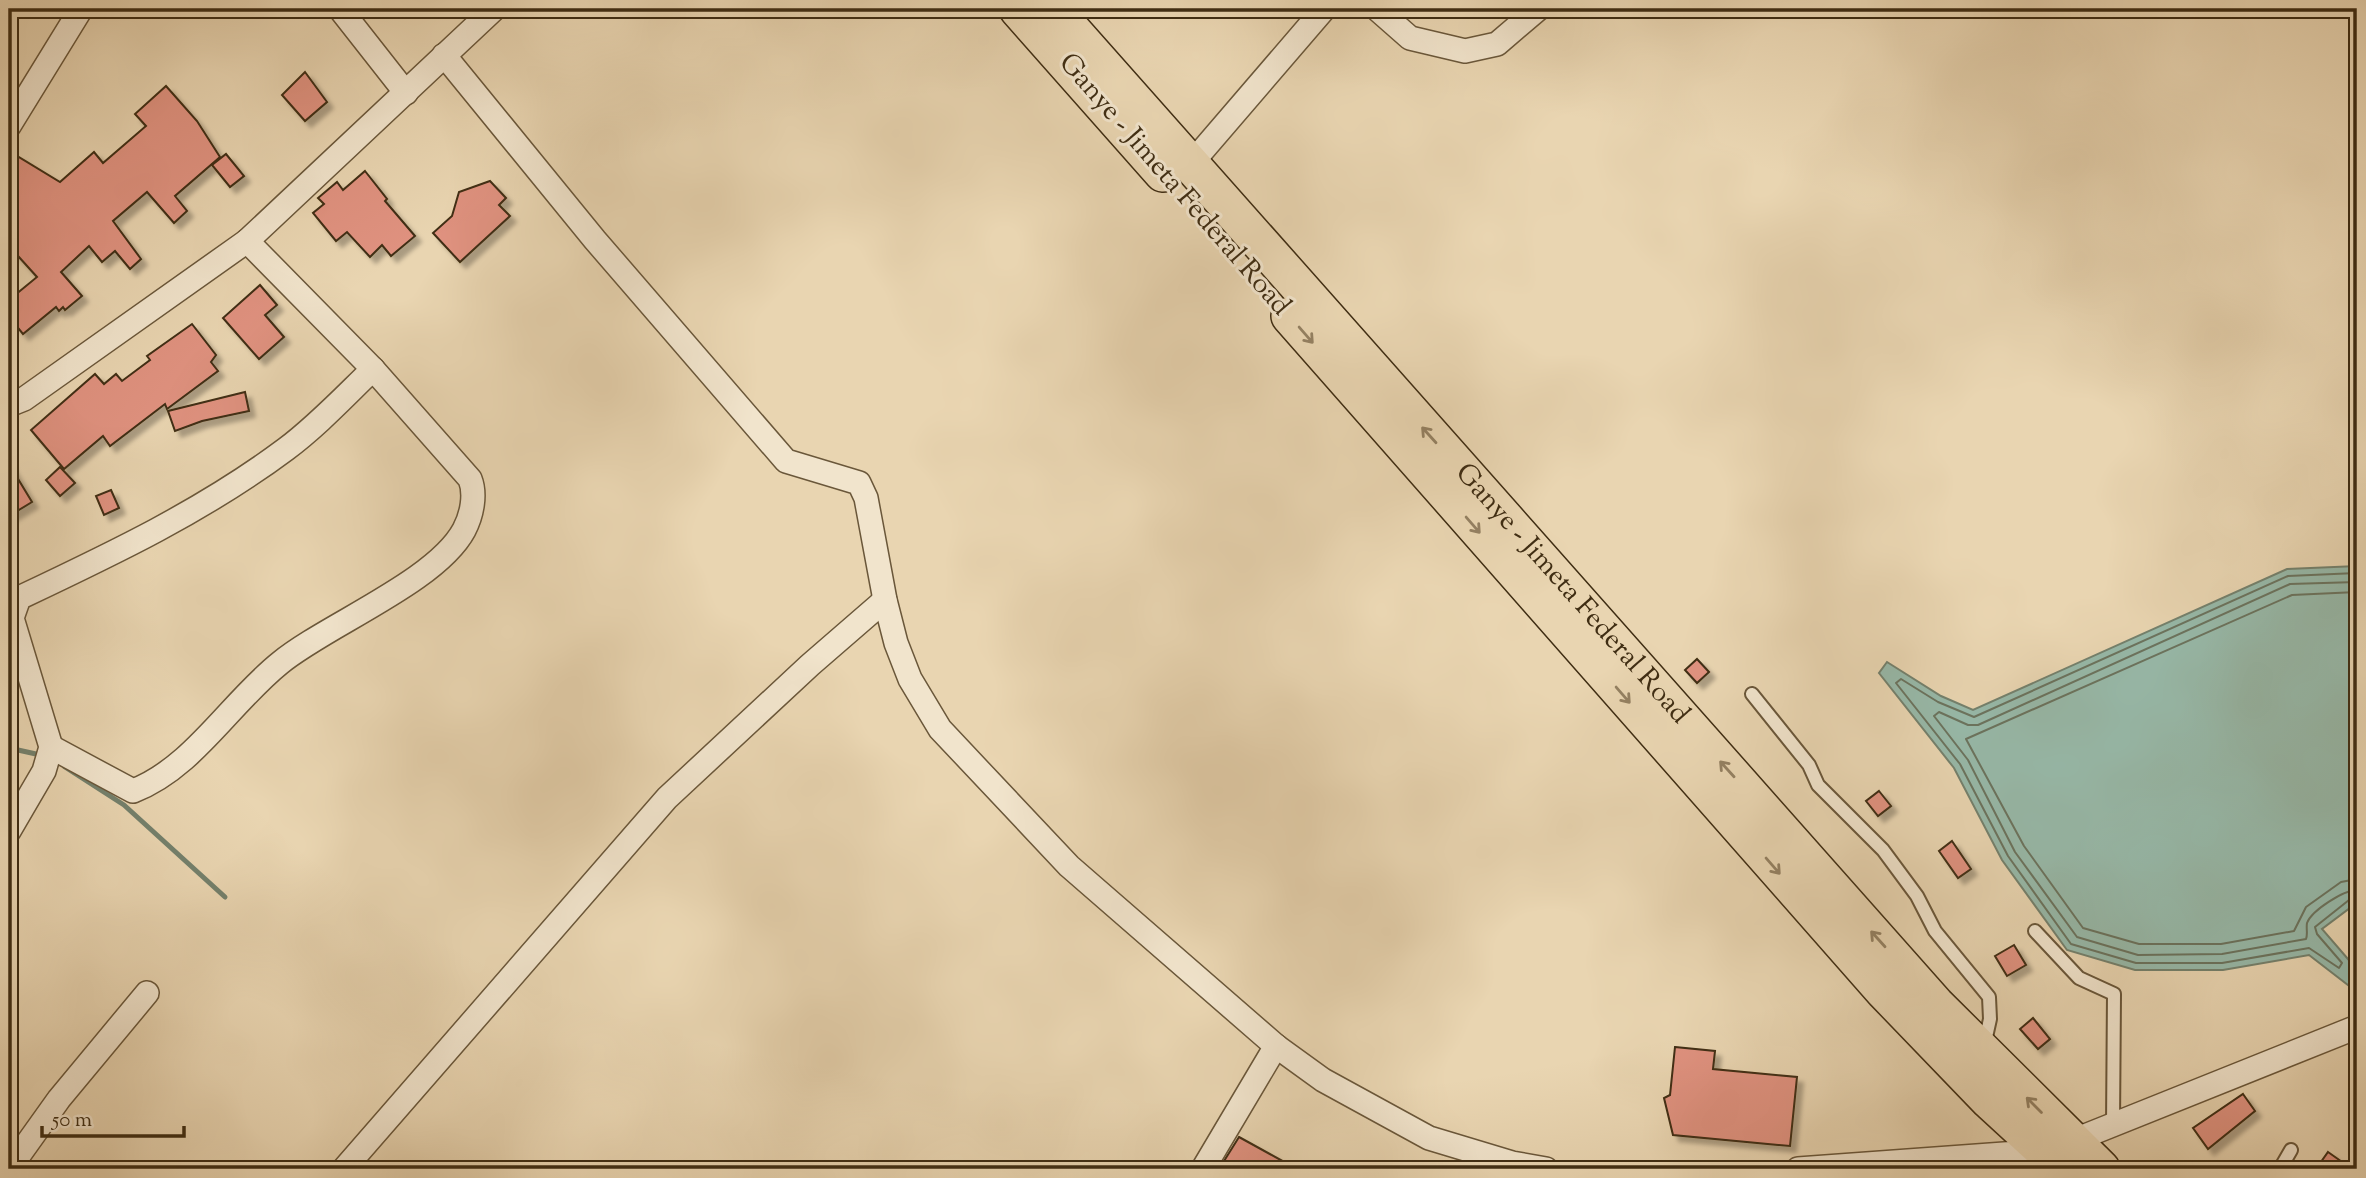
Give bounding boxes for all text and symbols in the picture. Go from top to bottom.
street label: Ganye - Jimeta Federal Road [1048,45,1300,325]
one-way arrow [1298,326,1314,344]
one-way arrow [1421,426,1437,444]
street label: Ganye - Jimeta Federal Road [1445,455,1699,734]
one-way arrow [1464,515,1480,533]
one-way arrow [1615,686,1631,704]
one-way arrow [1719,760,1735,778]
one-way arrow [1765,857,1781,875]
one-way arrow [1870,931,1886,949]
scale bar [42,1094,184,1138]
one-way arrow [2025,1097,2042,1114]
text: 50 m [51,1106,92,1136]

